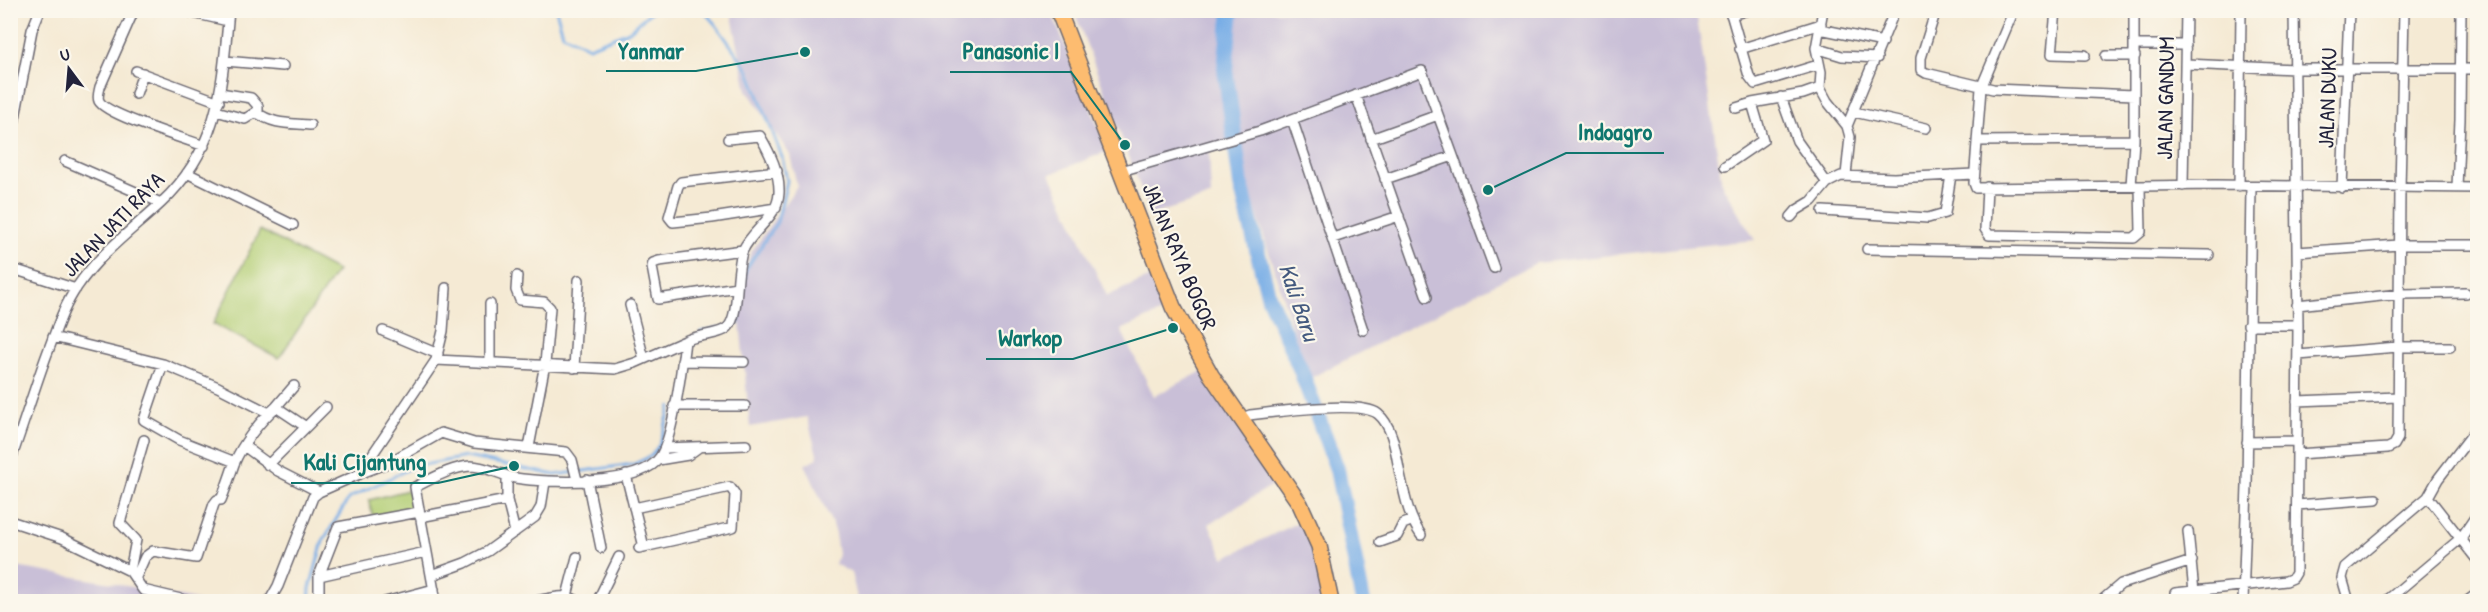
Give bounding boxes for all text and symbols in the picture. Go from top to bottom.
callout: Yanmar [606,29,696,71]
callout: Panasonic I [950,30,1071,72]
text: Yanmar [618,34,685,66]
text: Panasonic I [963,34,1059,66]
street label: JALAN GANDUM [2149,36,2181,160]
north arrow [39,39,99,99]
text: U [58,43,72,66]
street label: JALAN DUKU [2310,47,2344,149]
callout: Indoagro [1566,111,1664,153]
text: Indoagro [1578,115,1653,148]
street label: JALAN JATI RAYA [55,165,171,283]
street label: JALAN RAYA BOGOR [1136,178,1224,334]
water label: Kali Baru [1272,259,1329,347]
callout: Warkop [986,317,1073,359]
text: Warkop [998,321,1062,354]
callout: Kali Cijantung [291,441,438,483]
text: Kali Cijantung [303,445,427,478]

